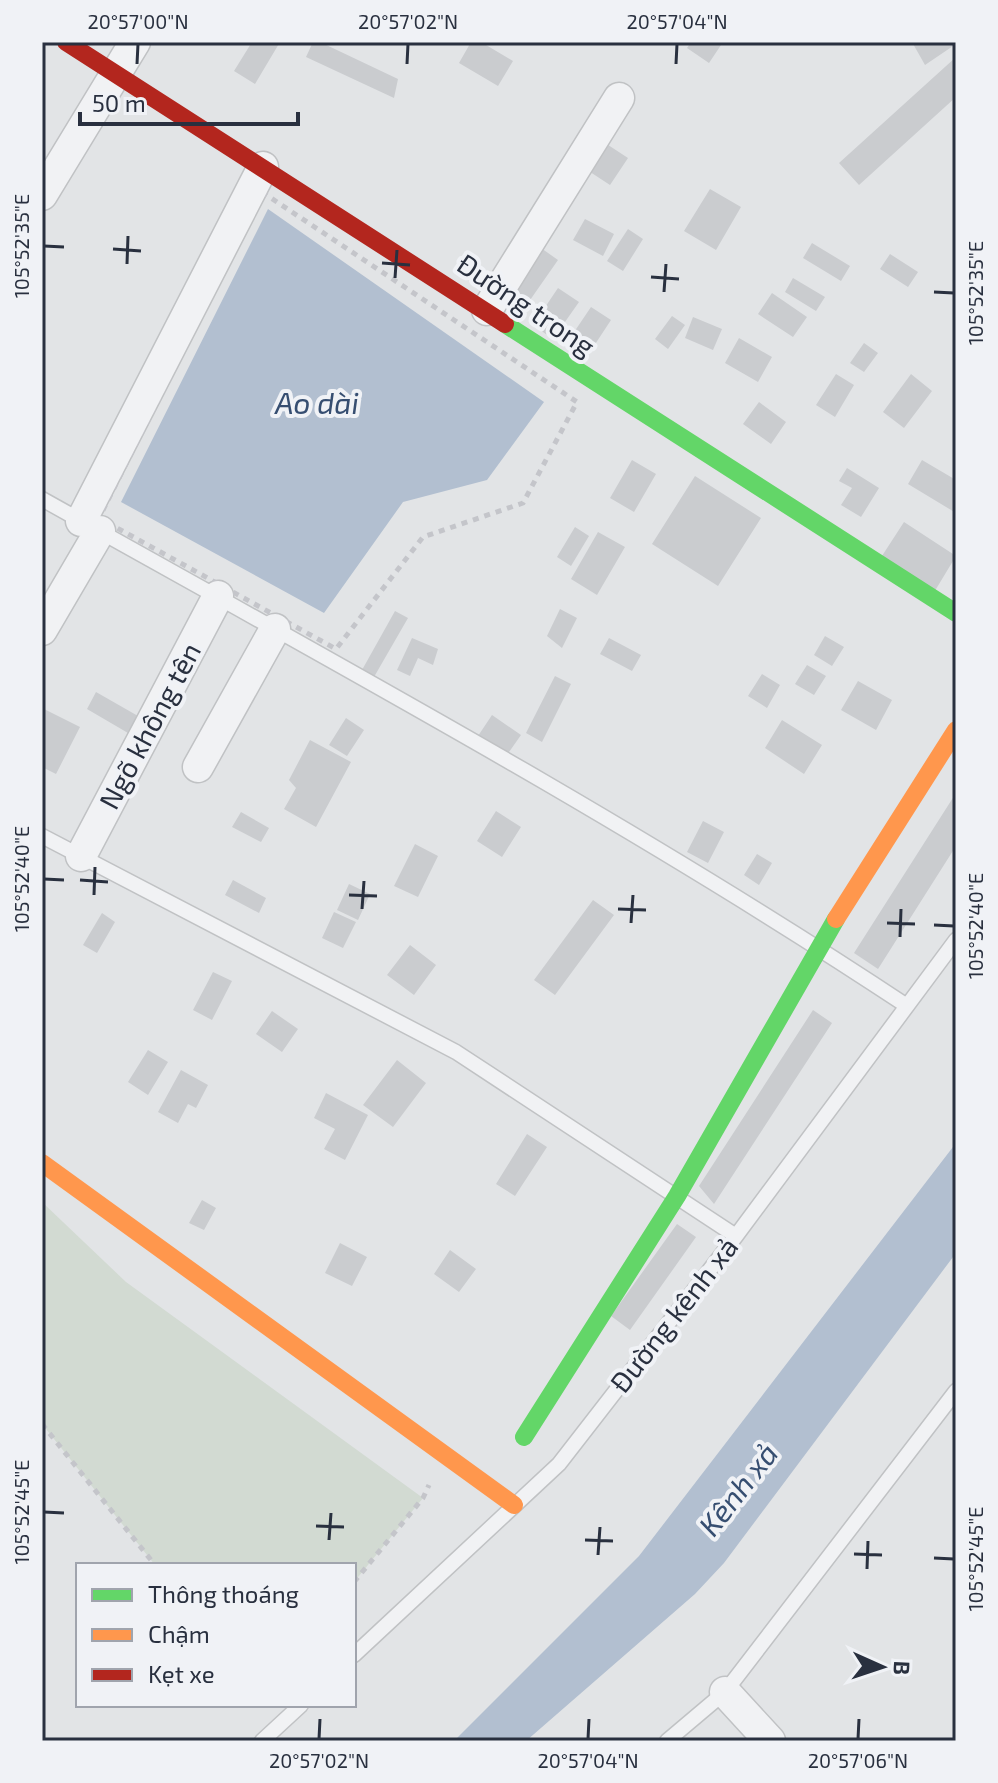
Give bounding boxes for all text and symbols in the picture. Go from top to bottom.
text: 20°57'00"N [88,9,188,33]
text: 20°57'02"N [358,9,458,33]
text: 20°57'04"N [626,9,728,33]
scale bar [80,76,298,126]
text: 50 m [92,88,146,117]
text: 105°52'35"E [9,194,33,298]
text: 105°52'35"E [963,241,987,345]
street label: Đường trong [451,246,602,363]
water label: Ao dài [274,384,359,420]
street label: Ngõ không tên [91,637,207,814]
text: 105°52'40"E [9,826,33,932]
text: 105°52'40"E [963,873,987,979]
street label: Đường kênh xả [602,1230,744,1399]
water label: Kênh xả [690,1435,785,1542]
text: 105°52'45"E [9,1459,33,1565]
text: 105°52'45"E [963,1506,987,1612]
legend [76,1563,356,1707]
text: Thông thoáng [148,1579,299,1608]
text: Chậm [148,1619,210,1648]
north arrow [842,1627,922,1707]
text: Kẹt xe [148,1659,215,1688]
text: B [890,1660,916,1676]
text: 20°57'02"N [269,1748,369,1772]
text: 20°57'04"N [537,1748,639,1772]
text: 20°57'06"N [808,1748,908,1772]

